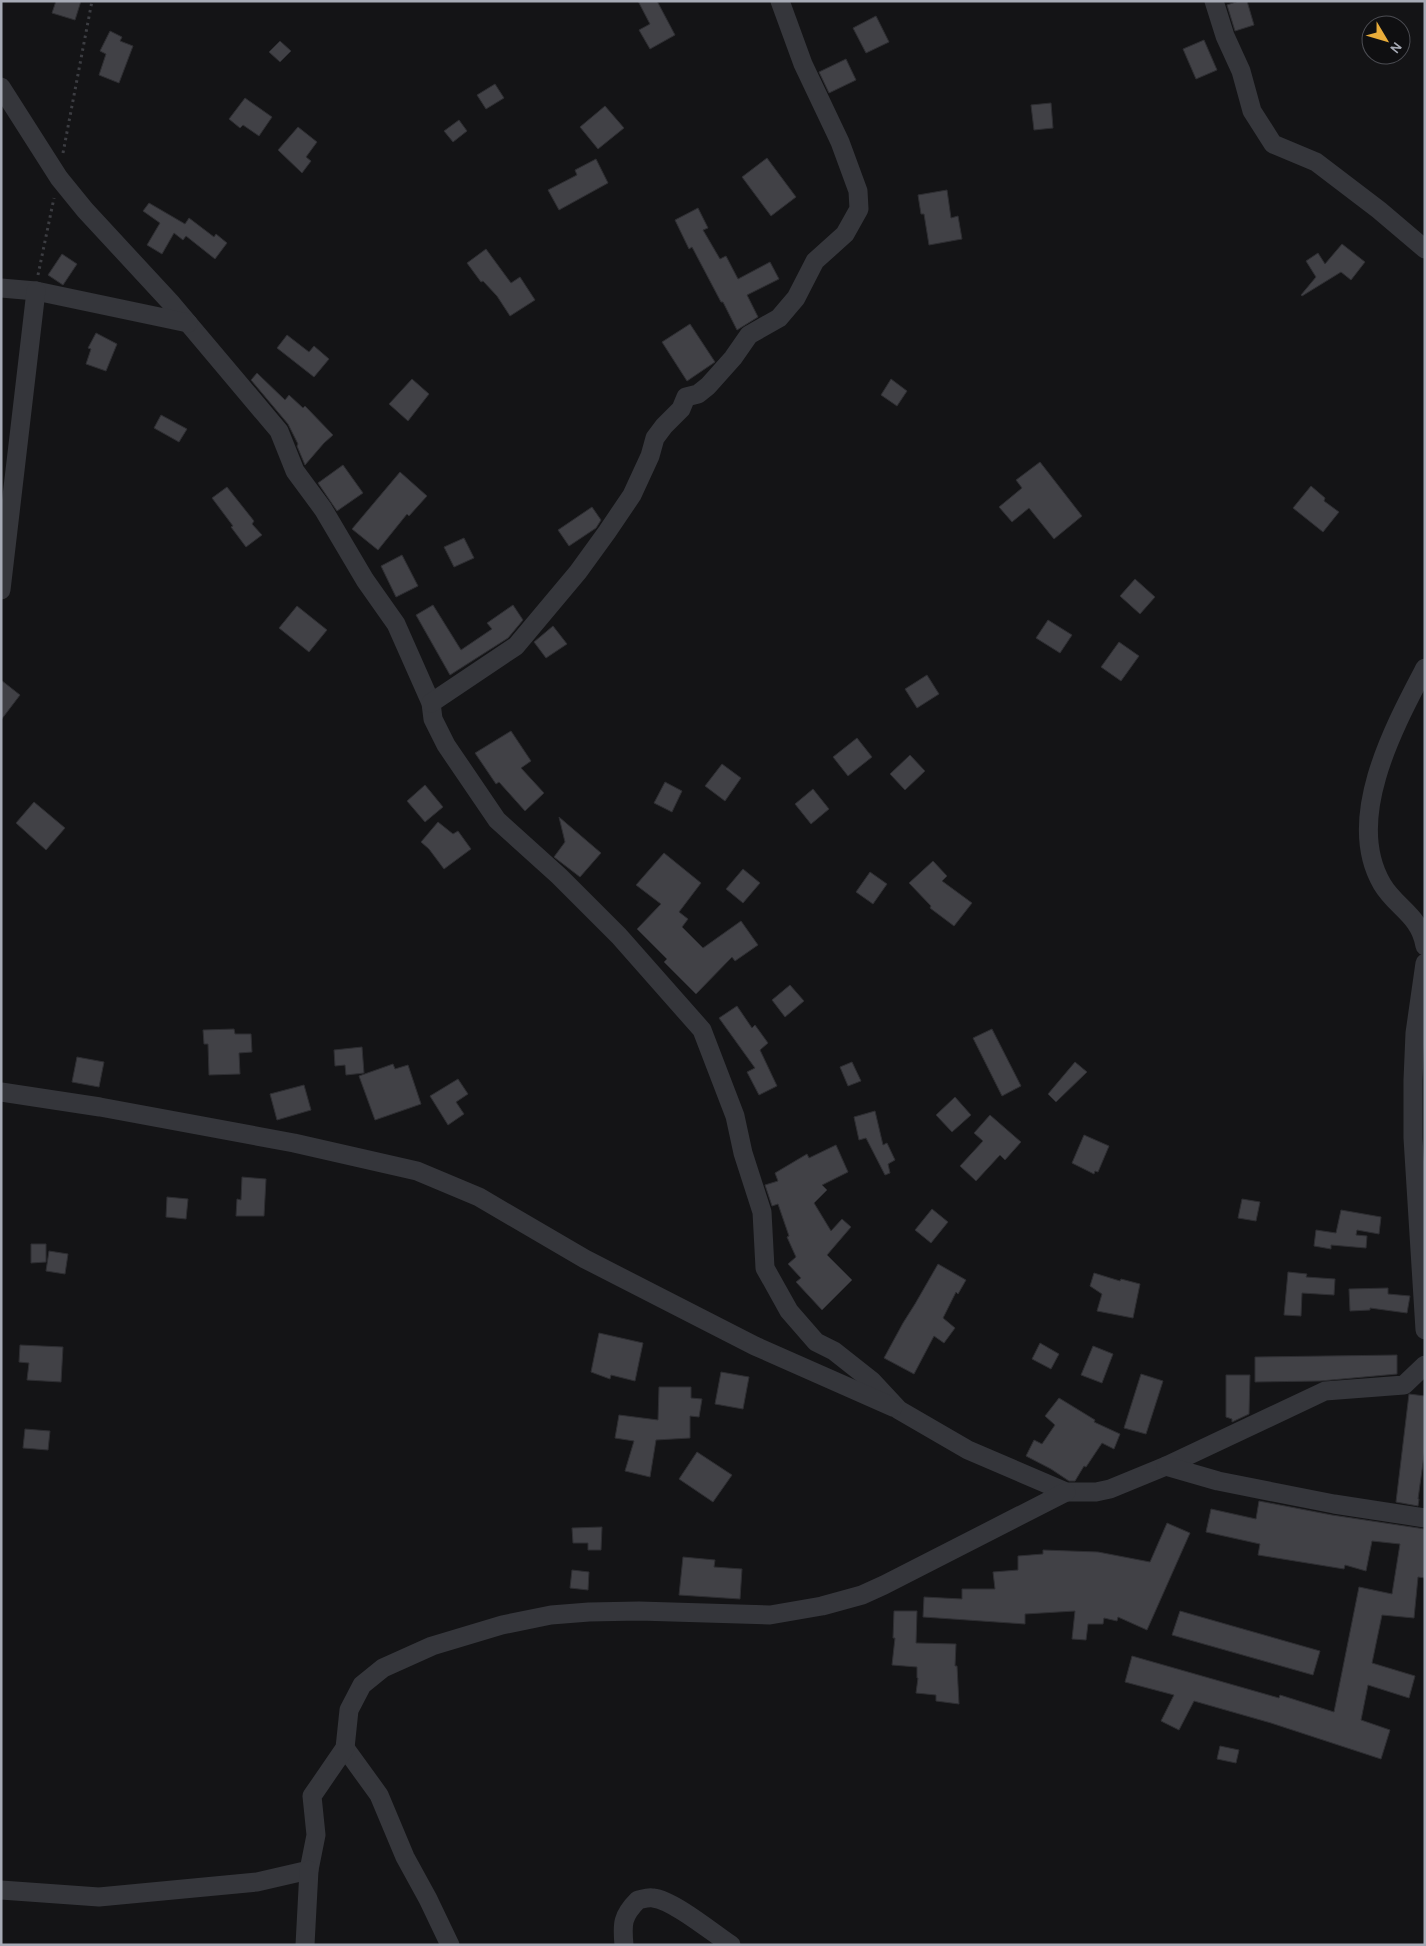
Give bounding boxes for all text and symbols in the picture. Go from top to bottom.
north arrow [1361,15,1411,65]
text: N [1386,39,1406,57]

